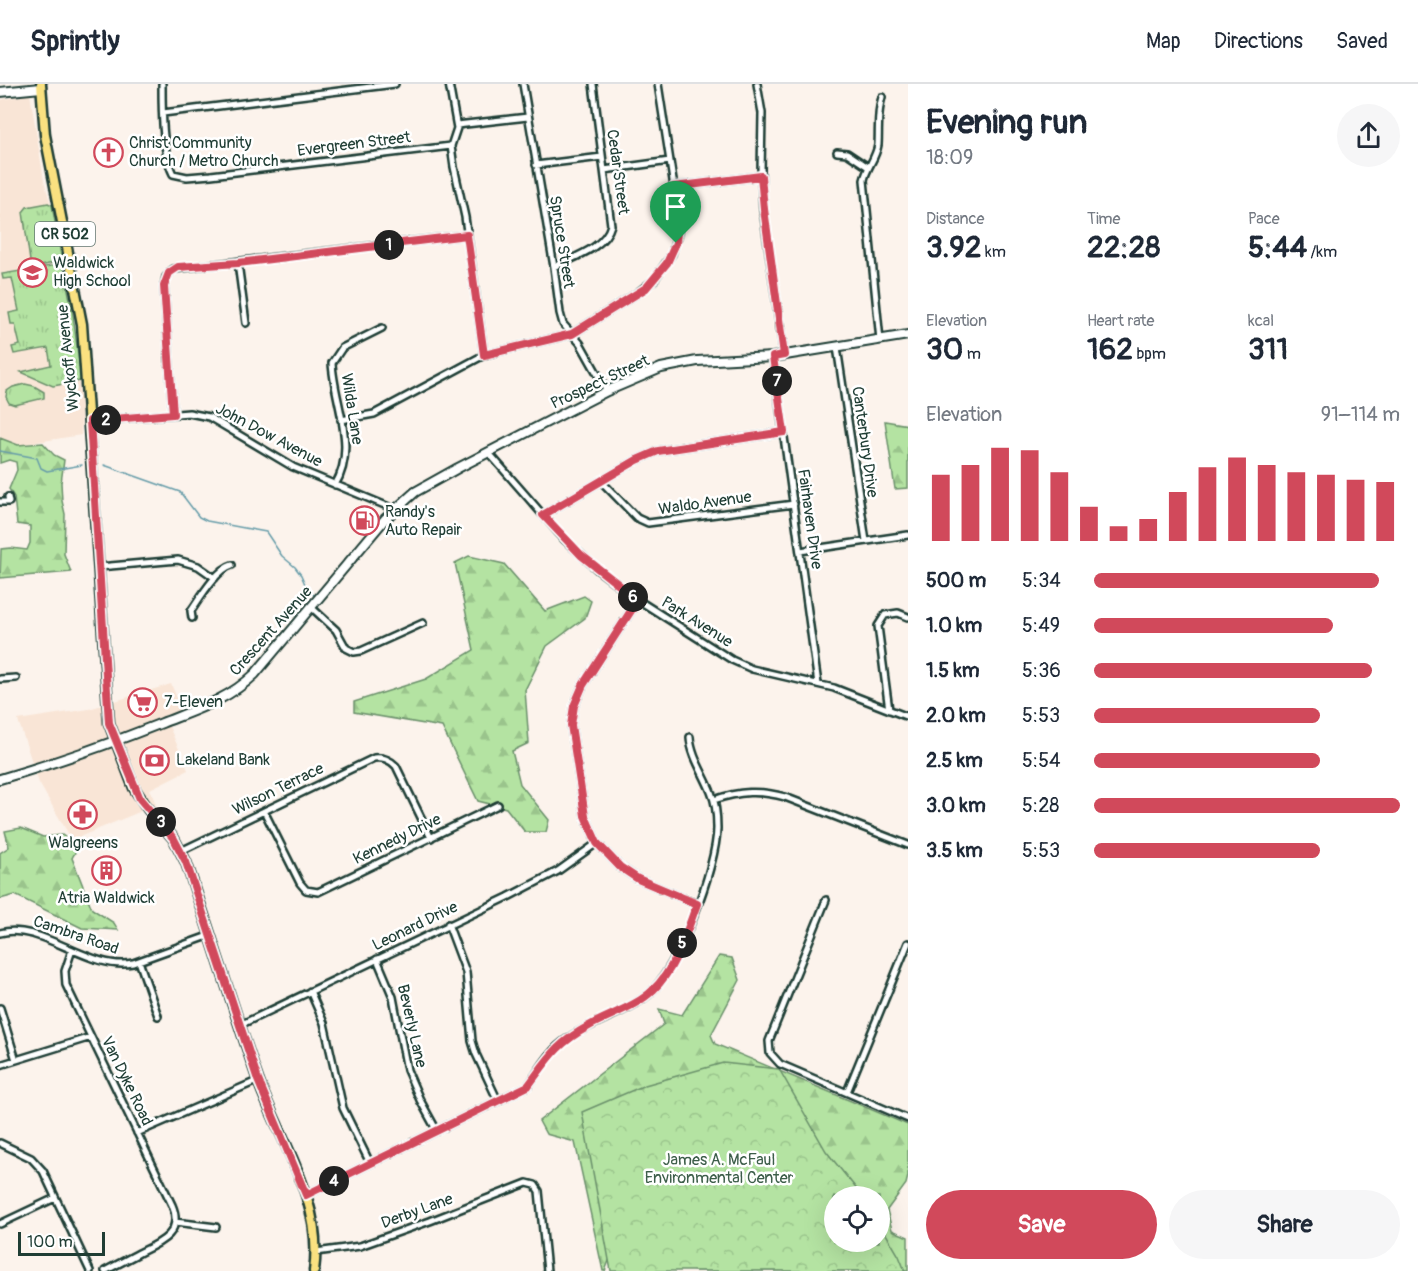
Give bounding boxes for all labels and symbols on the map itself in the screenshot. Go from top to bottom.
street label: Evergreen Street [296,127,412,161]
street label: Cedar Street [602,128,634,216]
place label: Christ Community Church / Metro Church [129,133,279,171]
church icon: Christ Community Church / Metro Church [92,136,124,168]
pin [650,181,701,243]
street label: Spruce Street [545,194,579,290]
road number: CR 502 [35,222,95,246]
pin: 1 [374,230,404,260]
place label: Waldwick High School [53,253,131,291]
school or university icon: Waldwick High School [16,256,48,288]
street label: Wyckoff Avenue [52,304,84,412]
street label: Prospect Street [547,350,653,414]
pin: 7 [762,366,792,396]
street label: Wilda Lane [336,372,368,446]
street label: Canterbury Drive [847,385,883,499]
street label: John Dow Avenue [212,398,326,472]
pin: 2 [91,405,121,435]
street label: Fairhaven Drive [793,468,827,571]
street label: Waldo Avenue [657,487,753,519]
place label: Randy's Auto Repair [385,502,462,540]
fuel station icon: Randy's Auto Repair [348,505,380,537]
street label: Crescent Avenue [225,582,317,680]
pin: 6 [618,582,648,612]
street label: Park Avenue [657,592,737,652]
supermarket icon: 7-Eleven [127,686,159,718]
place label: 7-Eleven [164,692,223,712]
bank icon: Lakeland Bank [139,744,171,776]
place label: Lakeland Bank [176,750,270,770]
street label: Wilson Terrace [229,758,327,820]
pharmacy icon: Walgreens [67,799,99,831]
pin: 3 [146,807,176,837]
street label: Kennedy Drive [350,809,444,869]
place label: Walgreens [48,833,118,853]
building icon: Atria Waldwick [90,854,122,886]
place label: Atria Waldwick [57,888,155,908]
street label: Leonard Drive [369,897,461,955]
street label: Cambra Road [31,911,121,959]
pin: 5 [667,928,697,958]
street label: Beverly Lane [393,982,431,1070]
street label: Van Dyke Road [97,1033,157,1129]
park label: James A. McFaul Environmental Center [645,1150,794,1188]
pin: 4 [319,1166,349,1196]
street label: Derby Lane [378,1189,456,1233]
scale bar [18,1229,105,1256]

